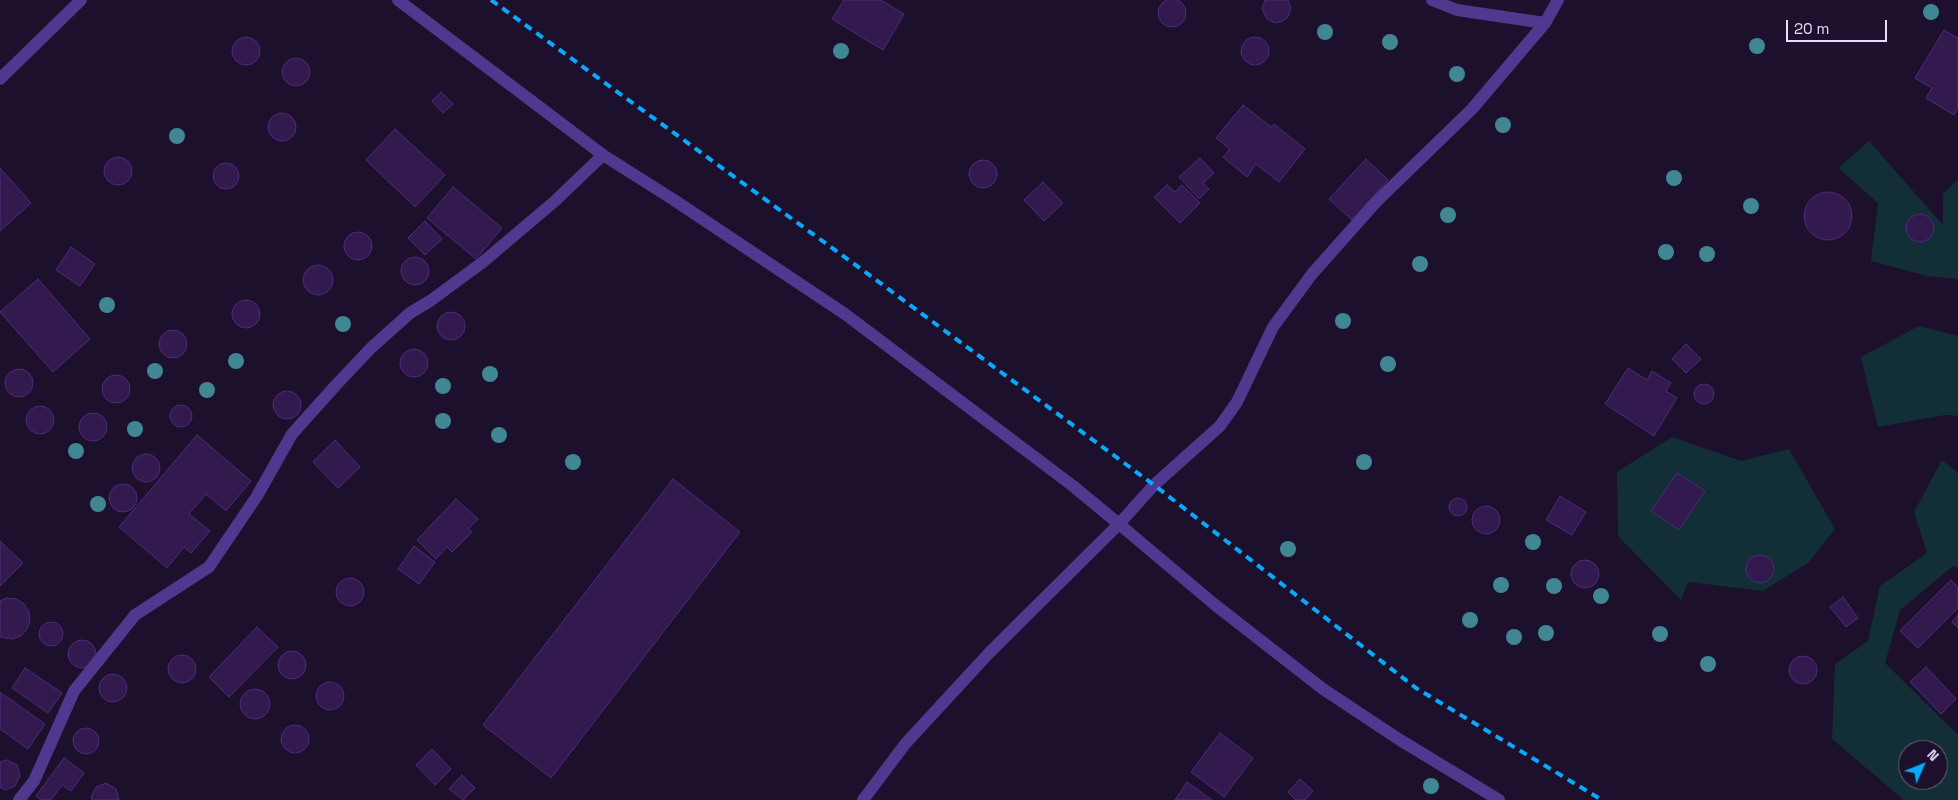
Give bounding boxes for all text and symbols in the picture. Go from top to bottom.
scale bar [1788,10,1889,42]
text: 20 m [1794,19,1829,38]
north arrow [1898,740,1948,790]
text: N [1923,746,1943,765]

